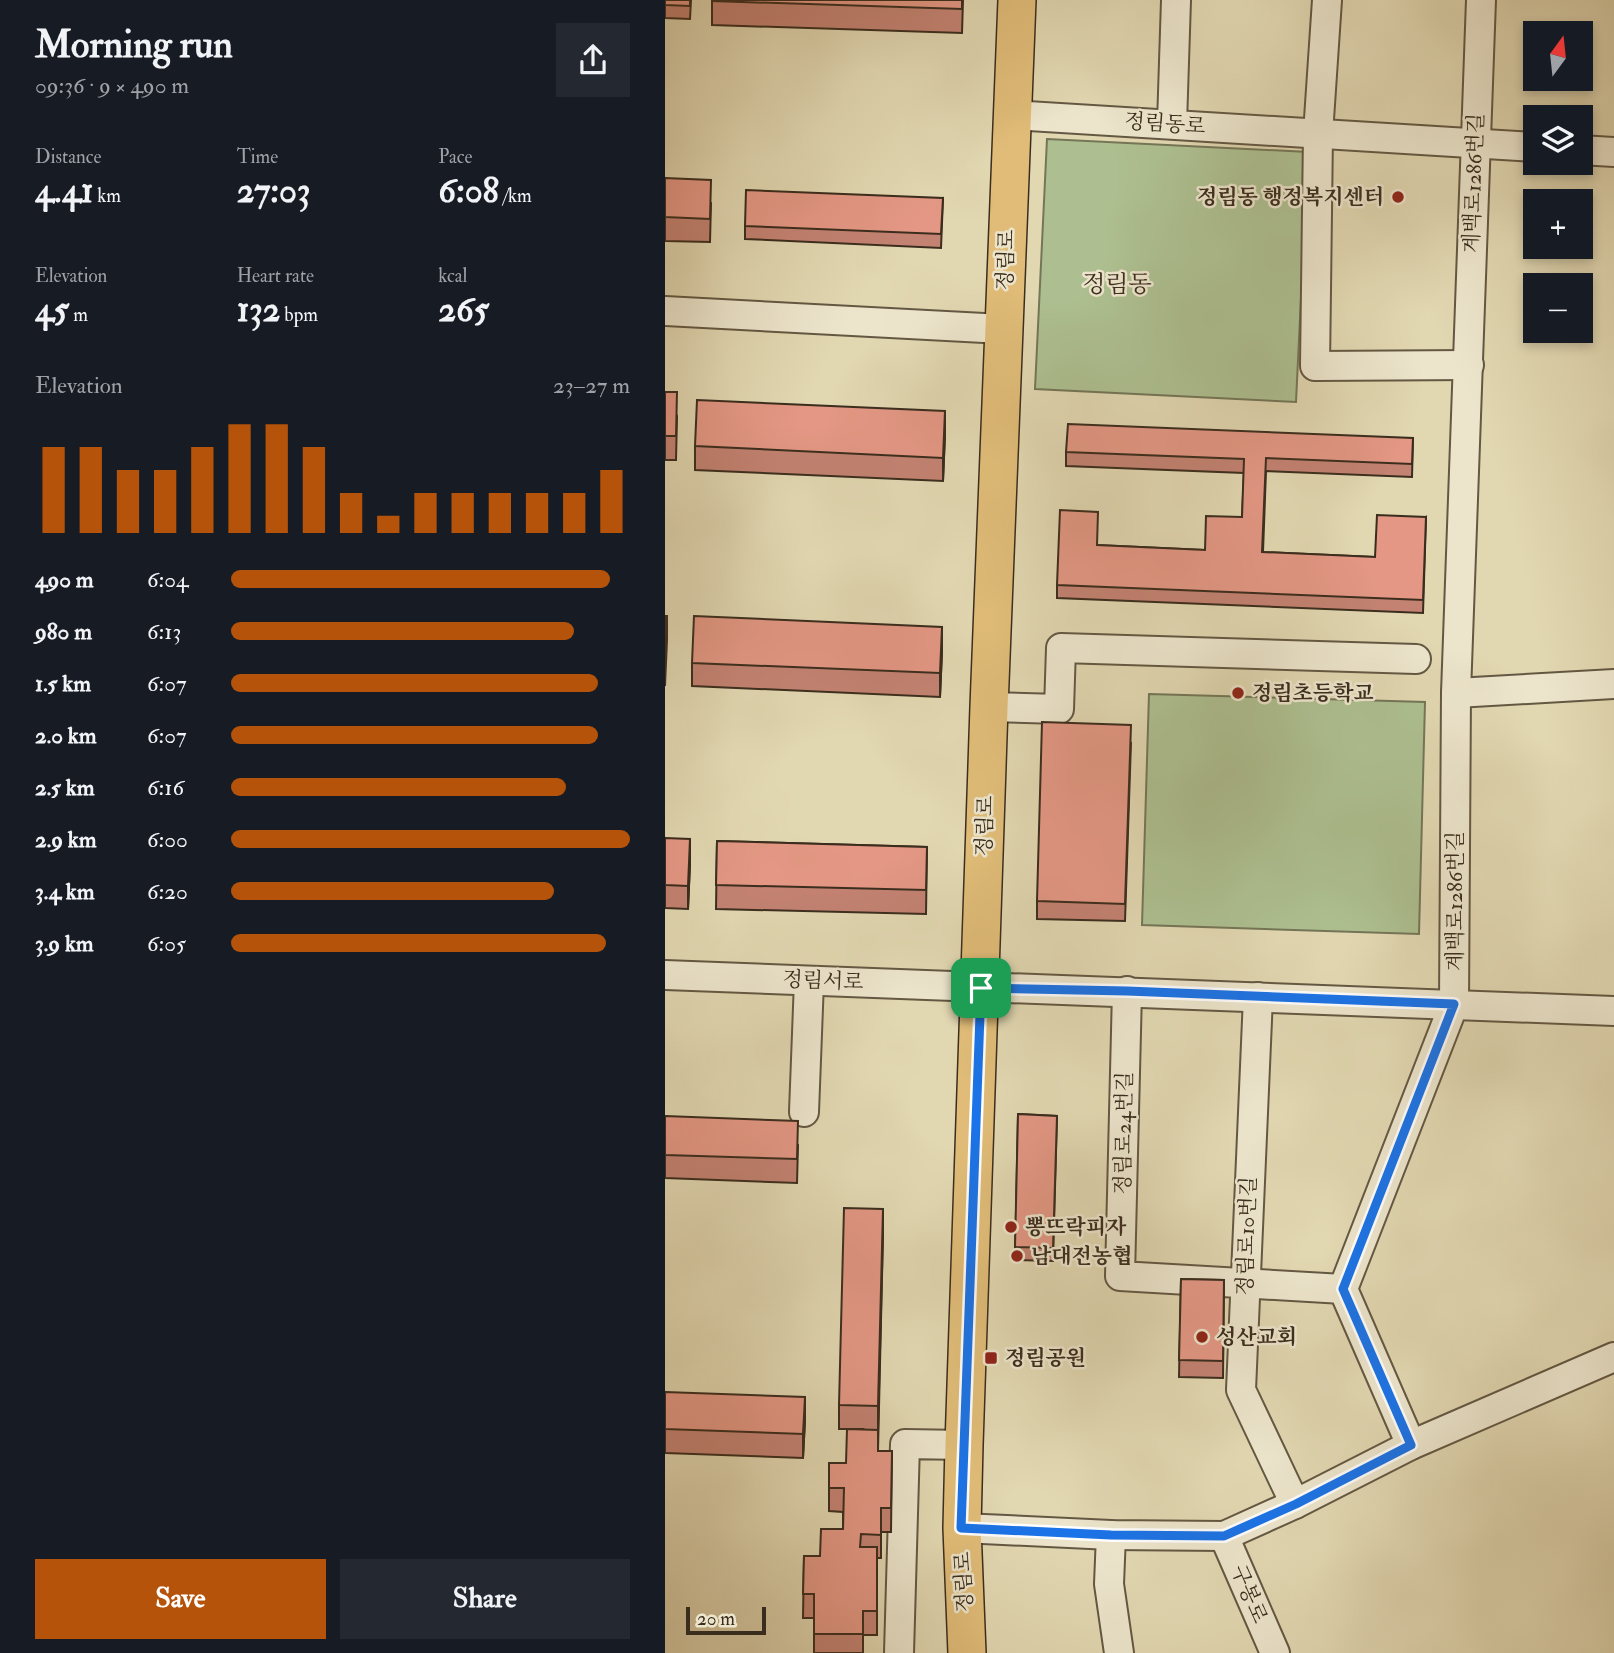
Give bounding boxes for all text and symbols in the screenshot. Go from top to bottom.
text: Morning run [35,21,233,69]
north arrow [1523,21,1593,91]
map controls [1523,21,1593,343]
button: share [556,23,630,97]
text: 09:36 · 9 × 490 m [35,71,189,100]
button: layers [1523,105,1593,175]
street label: 정림동로 [1124,108,1206,140]
street label: 계백로1286번길 [1458,113,1490,253]
text: Distance [35,145,101,169]
text: Time [237,145,278,169]
text: Pace [438,145,472,169]
text: 4.41 [35,169,93,213]
text: 27:03 [237,169,310,213]
text: 6:08 [438,169,499,213]
text: km [93,184,121,208]
text: /km [499,184,532,208]
place label: 정림동 행정복지센터 [1197,184,1384,211]
marker: 정림동 행정복지센터 [1390,189,1406,205]
button: + [1523,189,1593,259]
street label: 정림로 [991,229,1021,291]
text: Elevation [35,264,107,288]
text: Heart rate [237,264,314,288]
text: kcal [438,264,467,288]
district label: 정림동 [1082,269,1152,300]
button: − [1523,273,1593,343]
text: 45 [35,288,69,332]
text: 132 [237,288,280,332]
text: 265 [438,288,489,332]
text: m [69,303,88,327]
text: bpm [280,303,318,327]
text: Elevation [35,371,123,400]
text: 23–27 m [553,371,630,400]
text: 490 m [35,565,94,594]
text: 6:04 [147,565,188,594]
text: 980 m [35,617,92,646]
text: 6:13 [147,617,181,646]
text: 1.5 km [35,669,91,698]
text: 6:07 [147,669,187,698]
place label: 정림초등학교 [1252,680,1374,707]
marker: 정림초등학교 [1230,685,1246,701]
text: 2.0 km [35,721,97,750]
text: 6:07 [147,721,187,750]
text: 2.5 km [35,773,95,802]
text: 6:16 [147,773,184,802]
street label: 정림로 [970,795,1000,857]
text: 2.9 km [35,825,97,854]
text: 6:00 [147,825,188,854]
street label: 계백로1286번길 [1442,831,1469,971]
text: 3.4 km [35,877,95,906]
text: 6:20 [147,877,188,906]
text: 3.9 km [35,929,94,958]
text: 6:05 [147,929,186,958]
pin [951,958,1011,1018]
street label: 정림서로 [782,966,864,996]
icon: arrive [962,969,1000,1007]
street label: 정림로24번길 [1109,1071,1139,1195]
street label: 정림로10번길 [1231,1176,1263,1296]
place label: 뽕뜨락피자 [1025,1214,1127,1241]
marker: 뽕뜨락피자 [1003,1219,1019,1235]
place label: 남대전농협 [1031,1243,1132,1270]
marker: 남대전농협 [1009,1248,1025,1264]
place label: 성산교회 [1216,1324,1297,1351]
marker: 성산교회 [1194,1329,1210,1345]
place label: 정림공원 [1005,1345,1086,1372]
marker: 정림공원 [983,1350,999,1366]
street label: 정림로 [949,1551,979,1613]
button: Save [35,1559,326,1639]
button: Share [340,1559,630,1639]
street label: 구봉로 [1225,1561,1273,1627]
scale bar [686,1604,767,1636]
text: 20 m [697,1607,735,1631]

